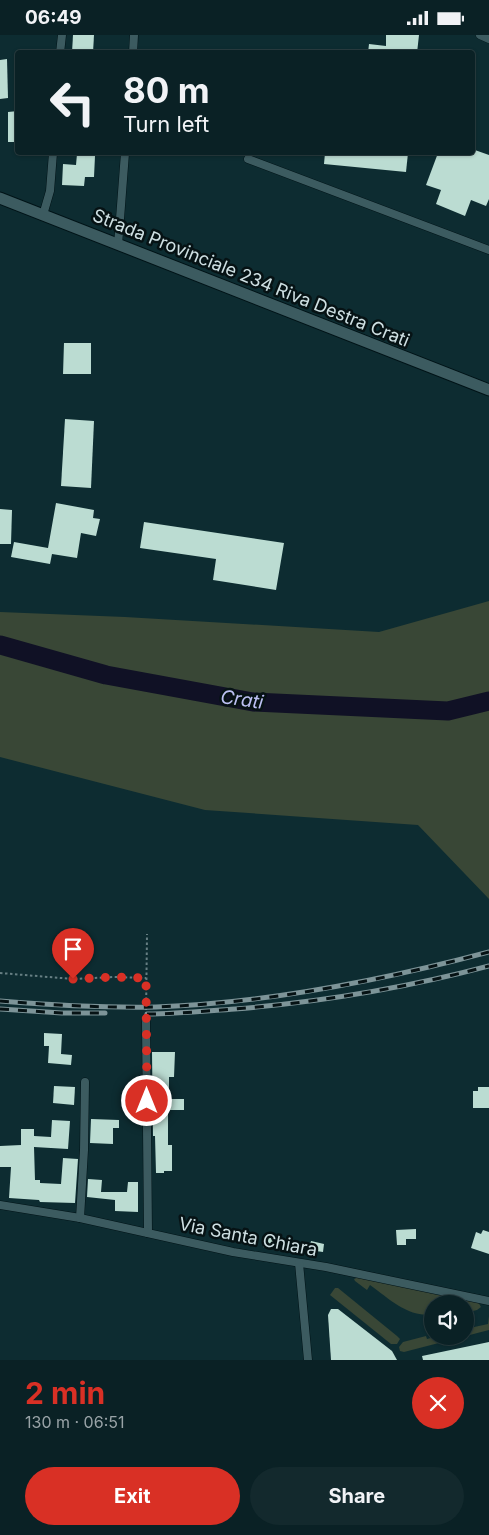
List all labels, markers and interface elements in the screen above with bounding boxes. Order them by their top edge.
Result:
text: 06:49 [25,6,82,29]
text: 80 m [123,69,210,111]
icon: left [40,70,105,135]
text: Turn left [123,111,209,137]
street label: Strada Provinciale 234 Riva Destra Crati [90,204,413,351]
water label: Crati [219,685,265,714]
pin [52,928,94,979]
icon: arrive [59,935,87,963]
position arrow [120,1074,172,1126]
street label: Via Santa Chiara [177,1213,319,1260]
map controls [424,1295,474,1345]
button: sound [424,1295,474,1345]
text: 2 min [25,1375,105,1411]
button: close [412,1377,464,1429]
text: 130 m · 06:51 [25,1412,124,1432]
button: Exit [25,1467,240,1525]
button: Share [250,1467,464,1525]

